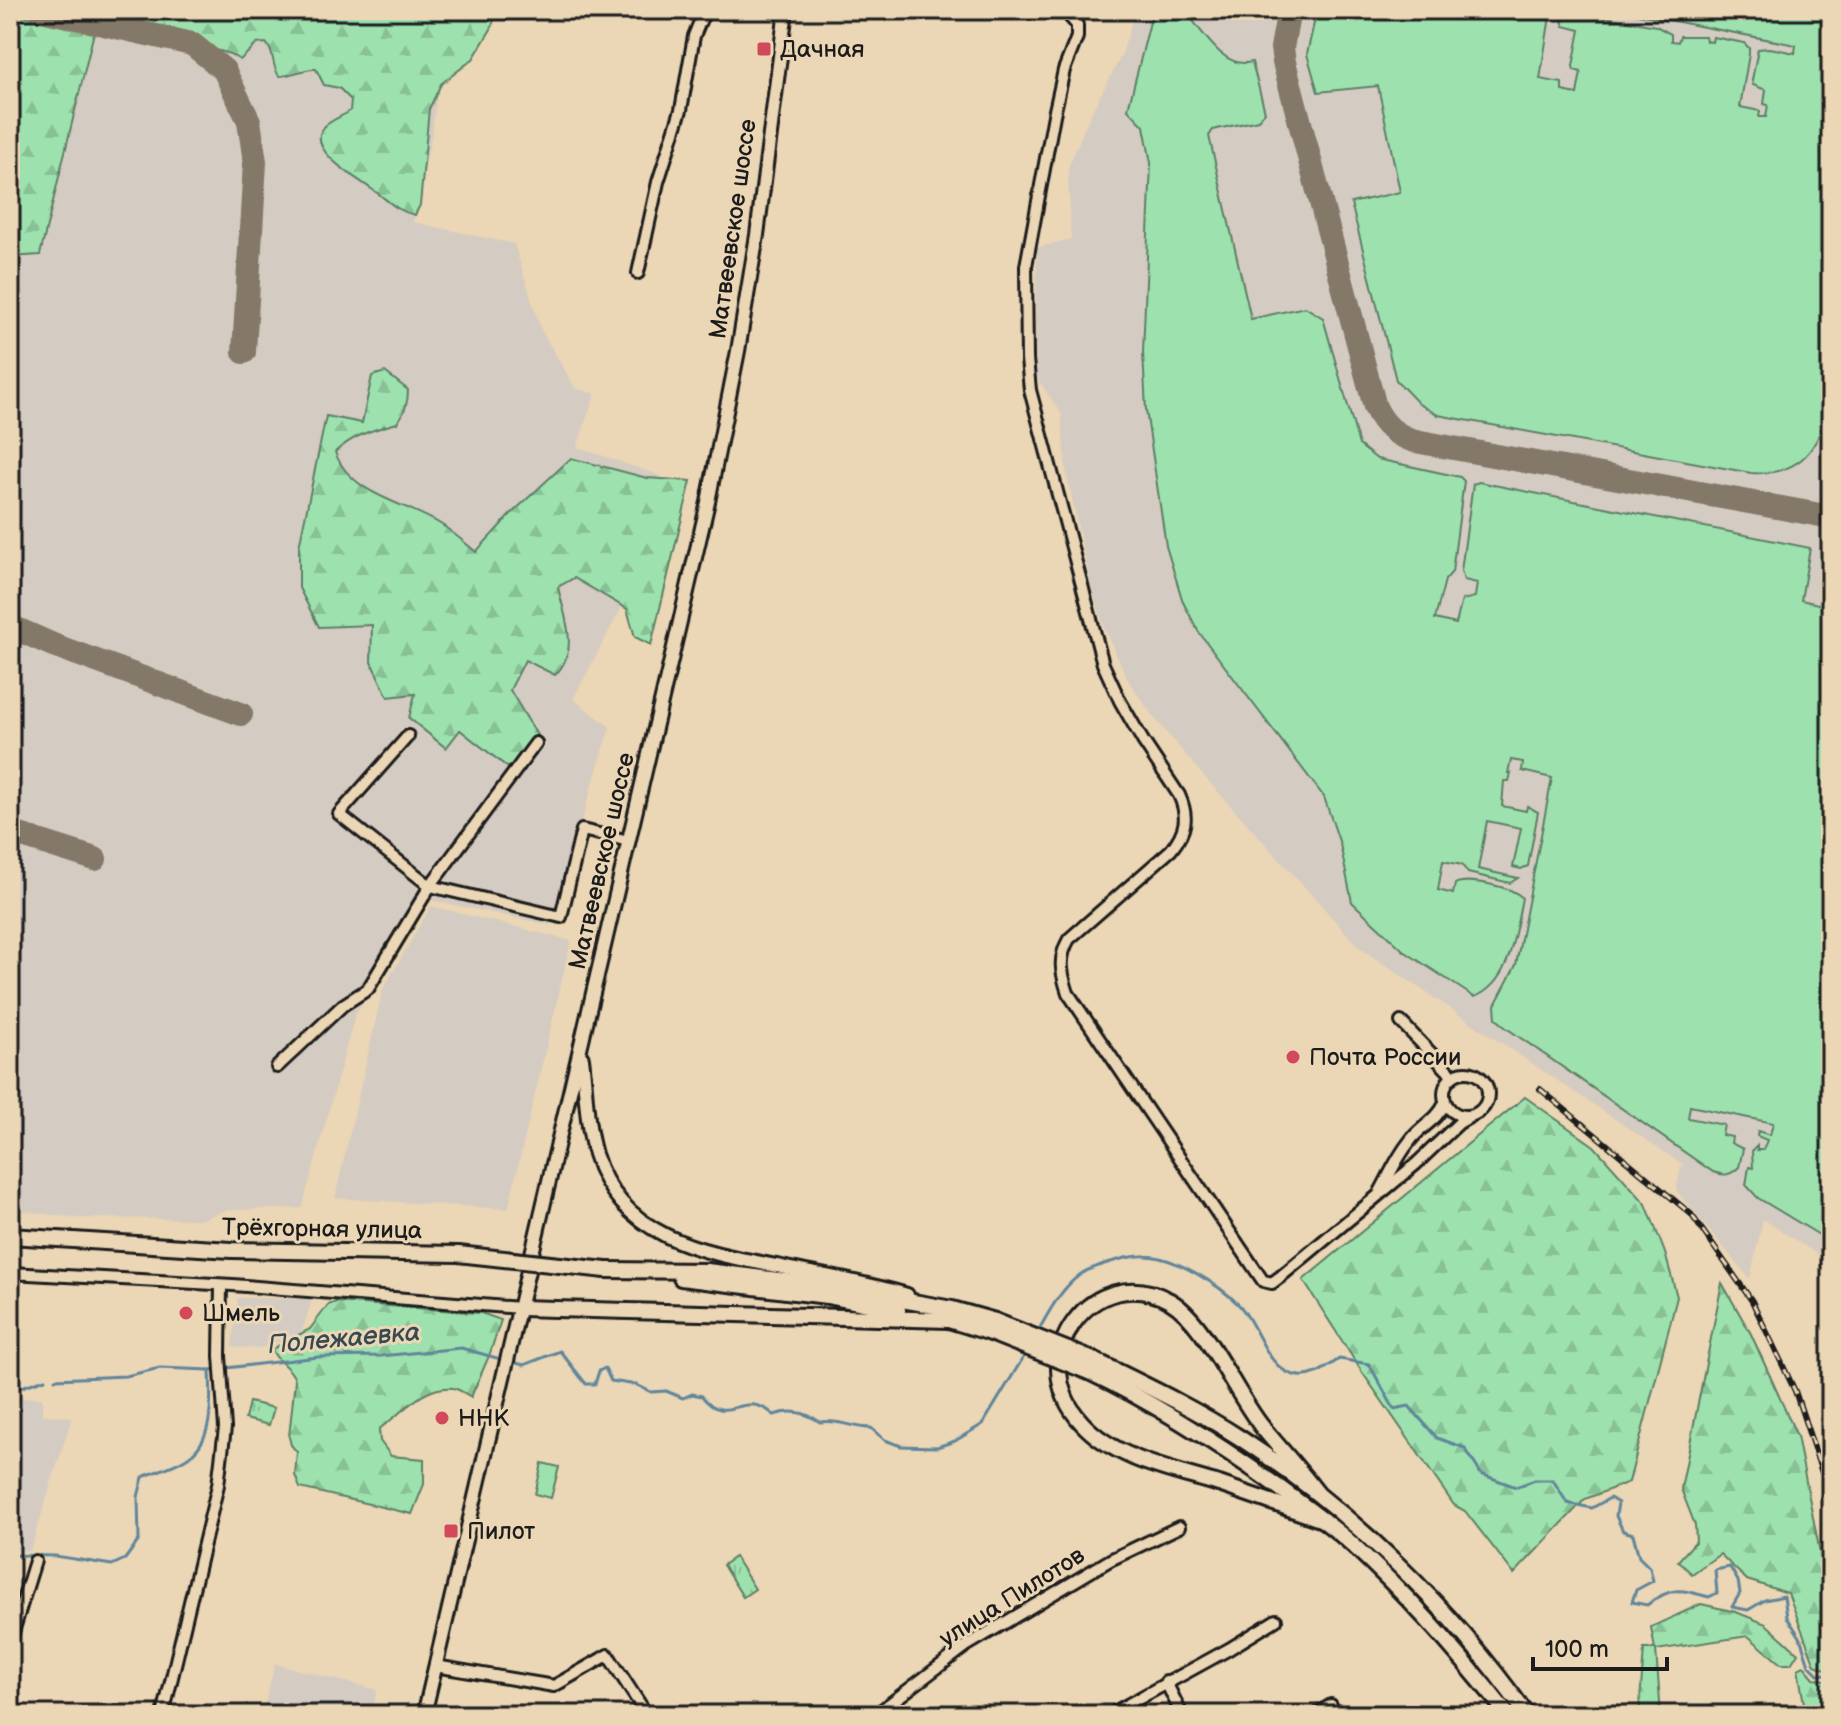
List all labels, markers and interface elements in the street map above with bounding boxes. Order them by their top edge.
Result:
place label: Дачная [780,35,865,64]
marker: Дачная [755,40,773,58]
street label: Матвеевское шоссе [703,117,763,341]
street label: Матвеевское шоссе [563,750,641,972]
place label: Почта России [1309,1043,1461,1072]
marker: Почта России [1284,1048,1302,1066]
street label: Трёхгорная улица [222,1213,422,1245]
place label: Шмель [202,1299,280,1328]
marker: Шмель [177,1304,195,1322]
water label: Полежаевка [266,1317,422,1361]
place label: ННК [458,1404,510,1433]
marker: ННК [433,1409,451,1427]
place label: Пилот [467,1517,535,1546]
marker: Пилот [442,1522,460,1540]
street label: улица Пилотов [934,1541,1090,1653]
scale bar [1533,1621,1667,1671]
text: 100 m [1545,1635,1609,1664]

